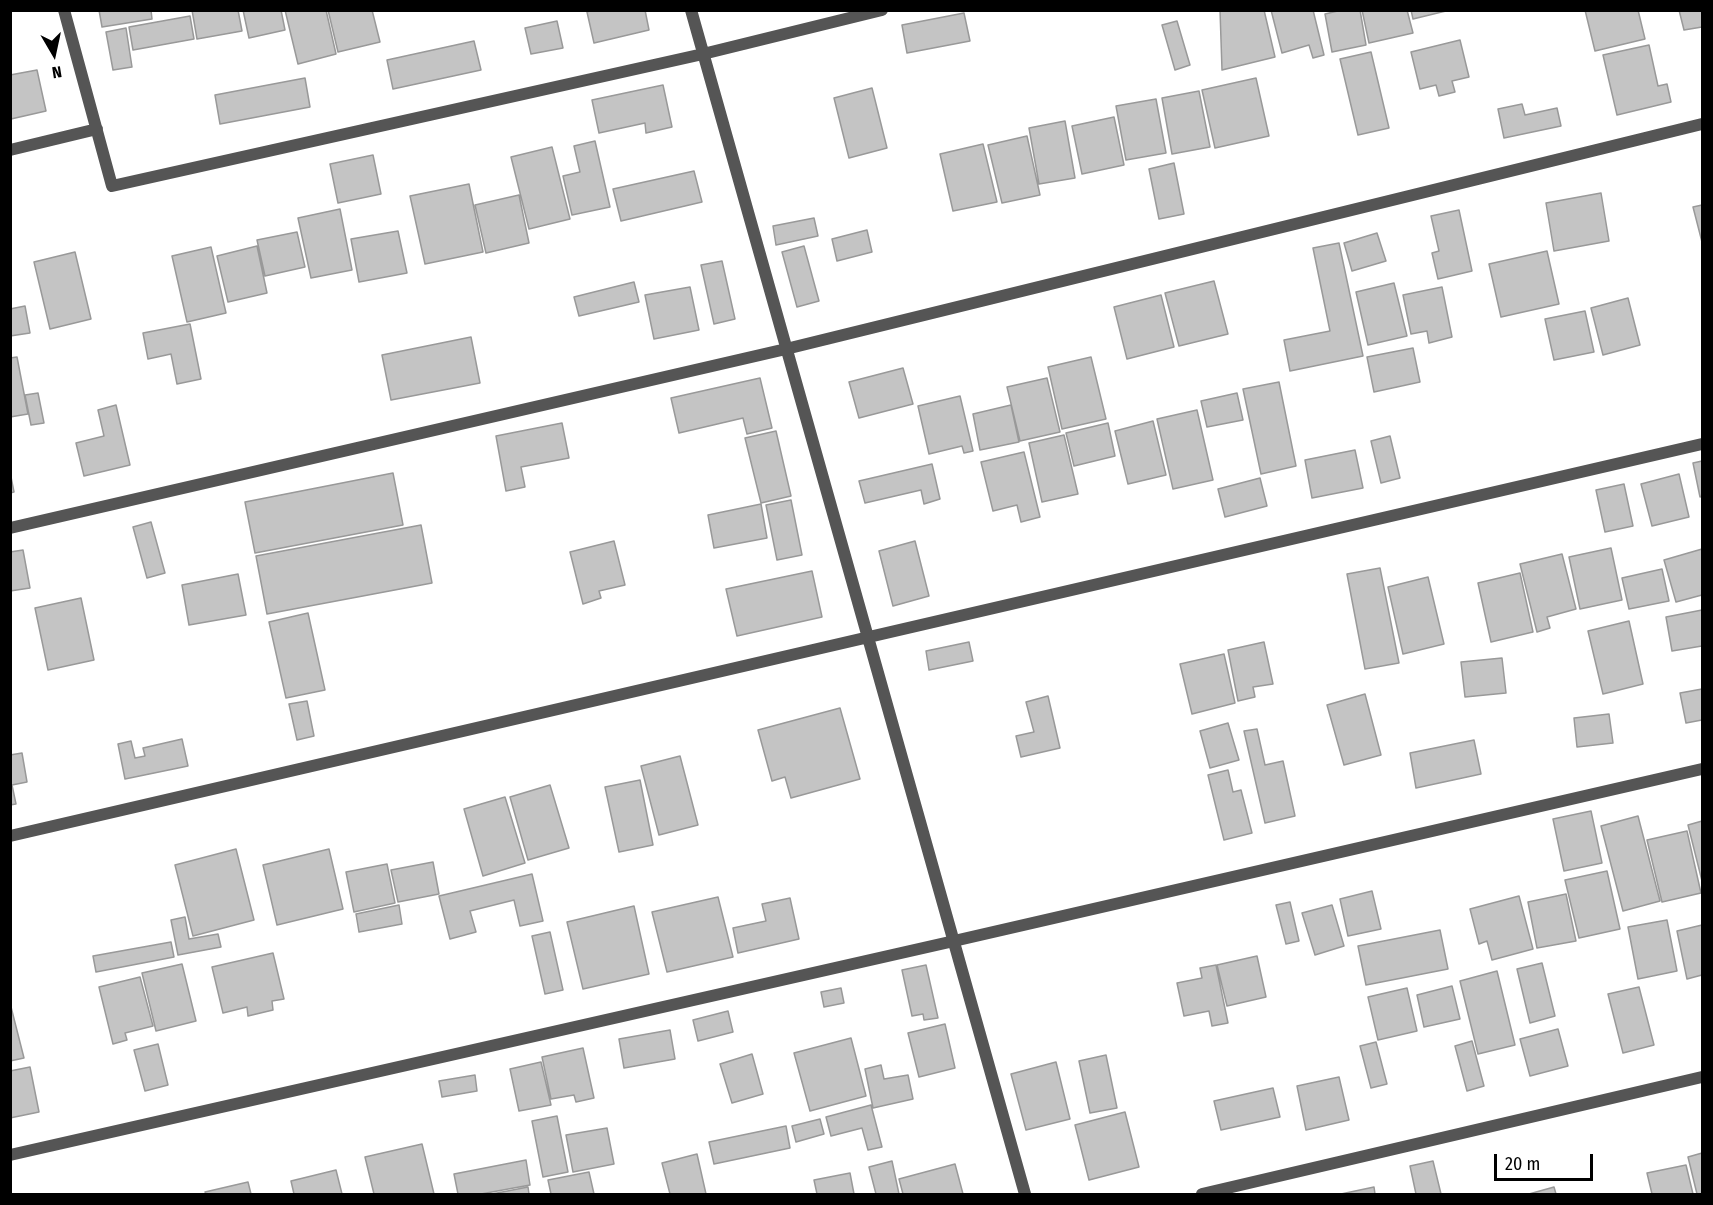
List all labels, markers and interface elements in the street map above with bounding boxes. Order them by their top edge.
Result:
north arrow [24,24,84,84]
text: N [51,62,63,82]
scale bar [1497,1142,1596,1180]
text: 20 m [1505,1153,1540,1175]

